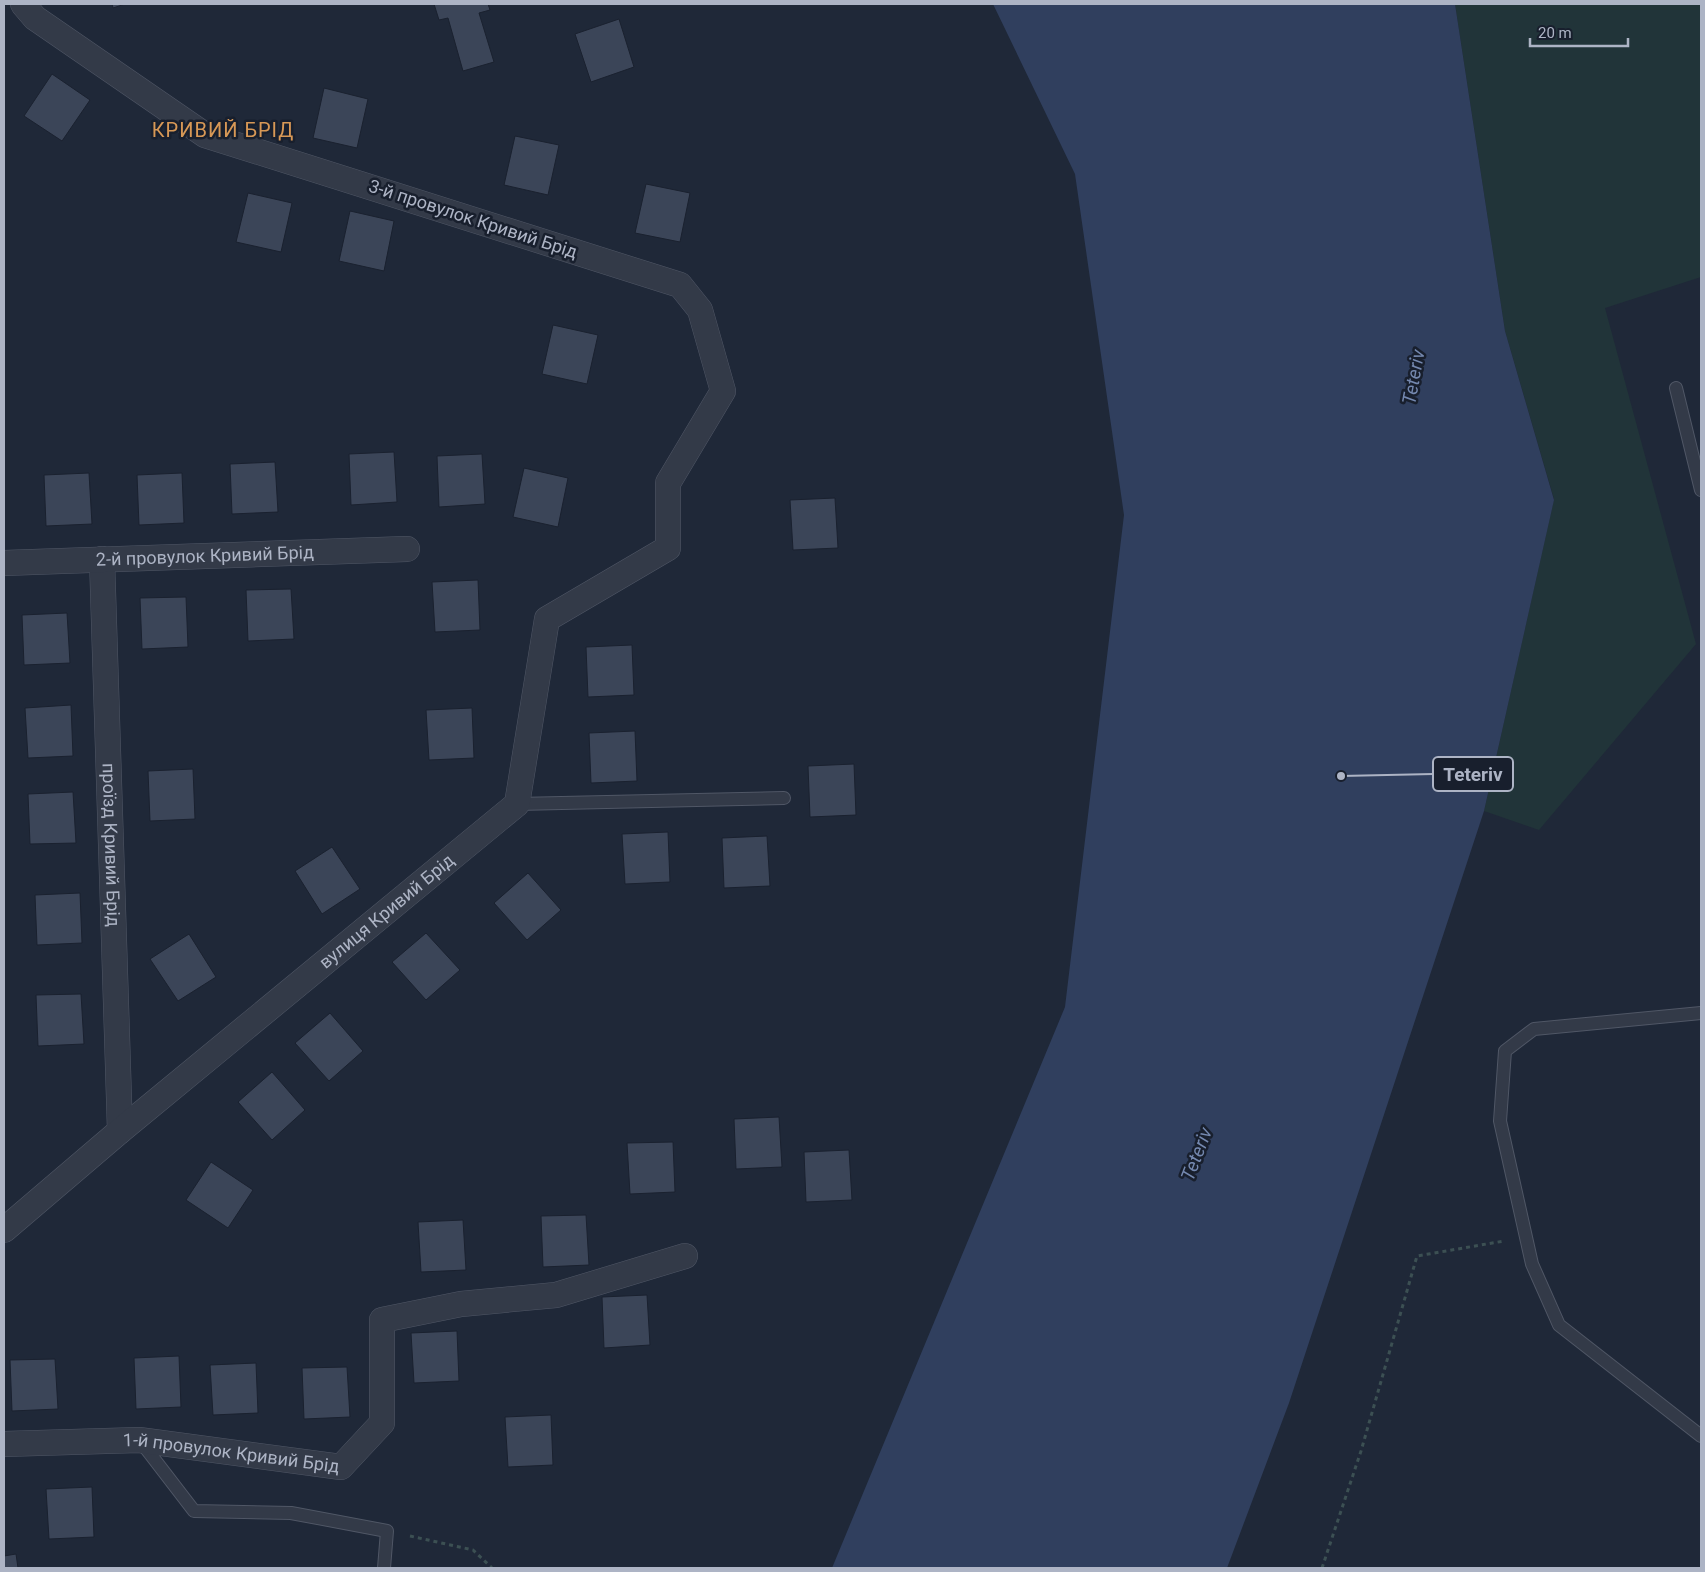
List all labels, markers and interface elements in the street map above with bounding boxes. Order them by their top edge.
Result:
scale bar [1530,15,1628,47]
text: 20 m [1538,24,1572,42]
district label: КРИВИЙ БРІД [152,118,294,142]
street label: 3-й провулок Кривий Брід [366,175,580,262]
water label: Teteriv [1397,347,1430,406]
street label: 2-й провулок Кривий Брід [96,541,314,570]
callout: Teteriv [1433,757,1513,791]
street label: проїзд Кривий Брід [98,763,125,927]
text: Teteriv [1443,763,1503,786]
street label: вулиця Кривий Брід [315,849,458,973]
water label: Teteriv [1176,1123,1217,1184]
street label: 1-й провулок Кривий Брід [123,1429,341,1477]

